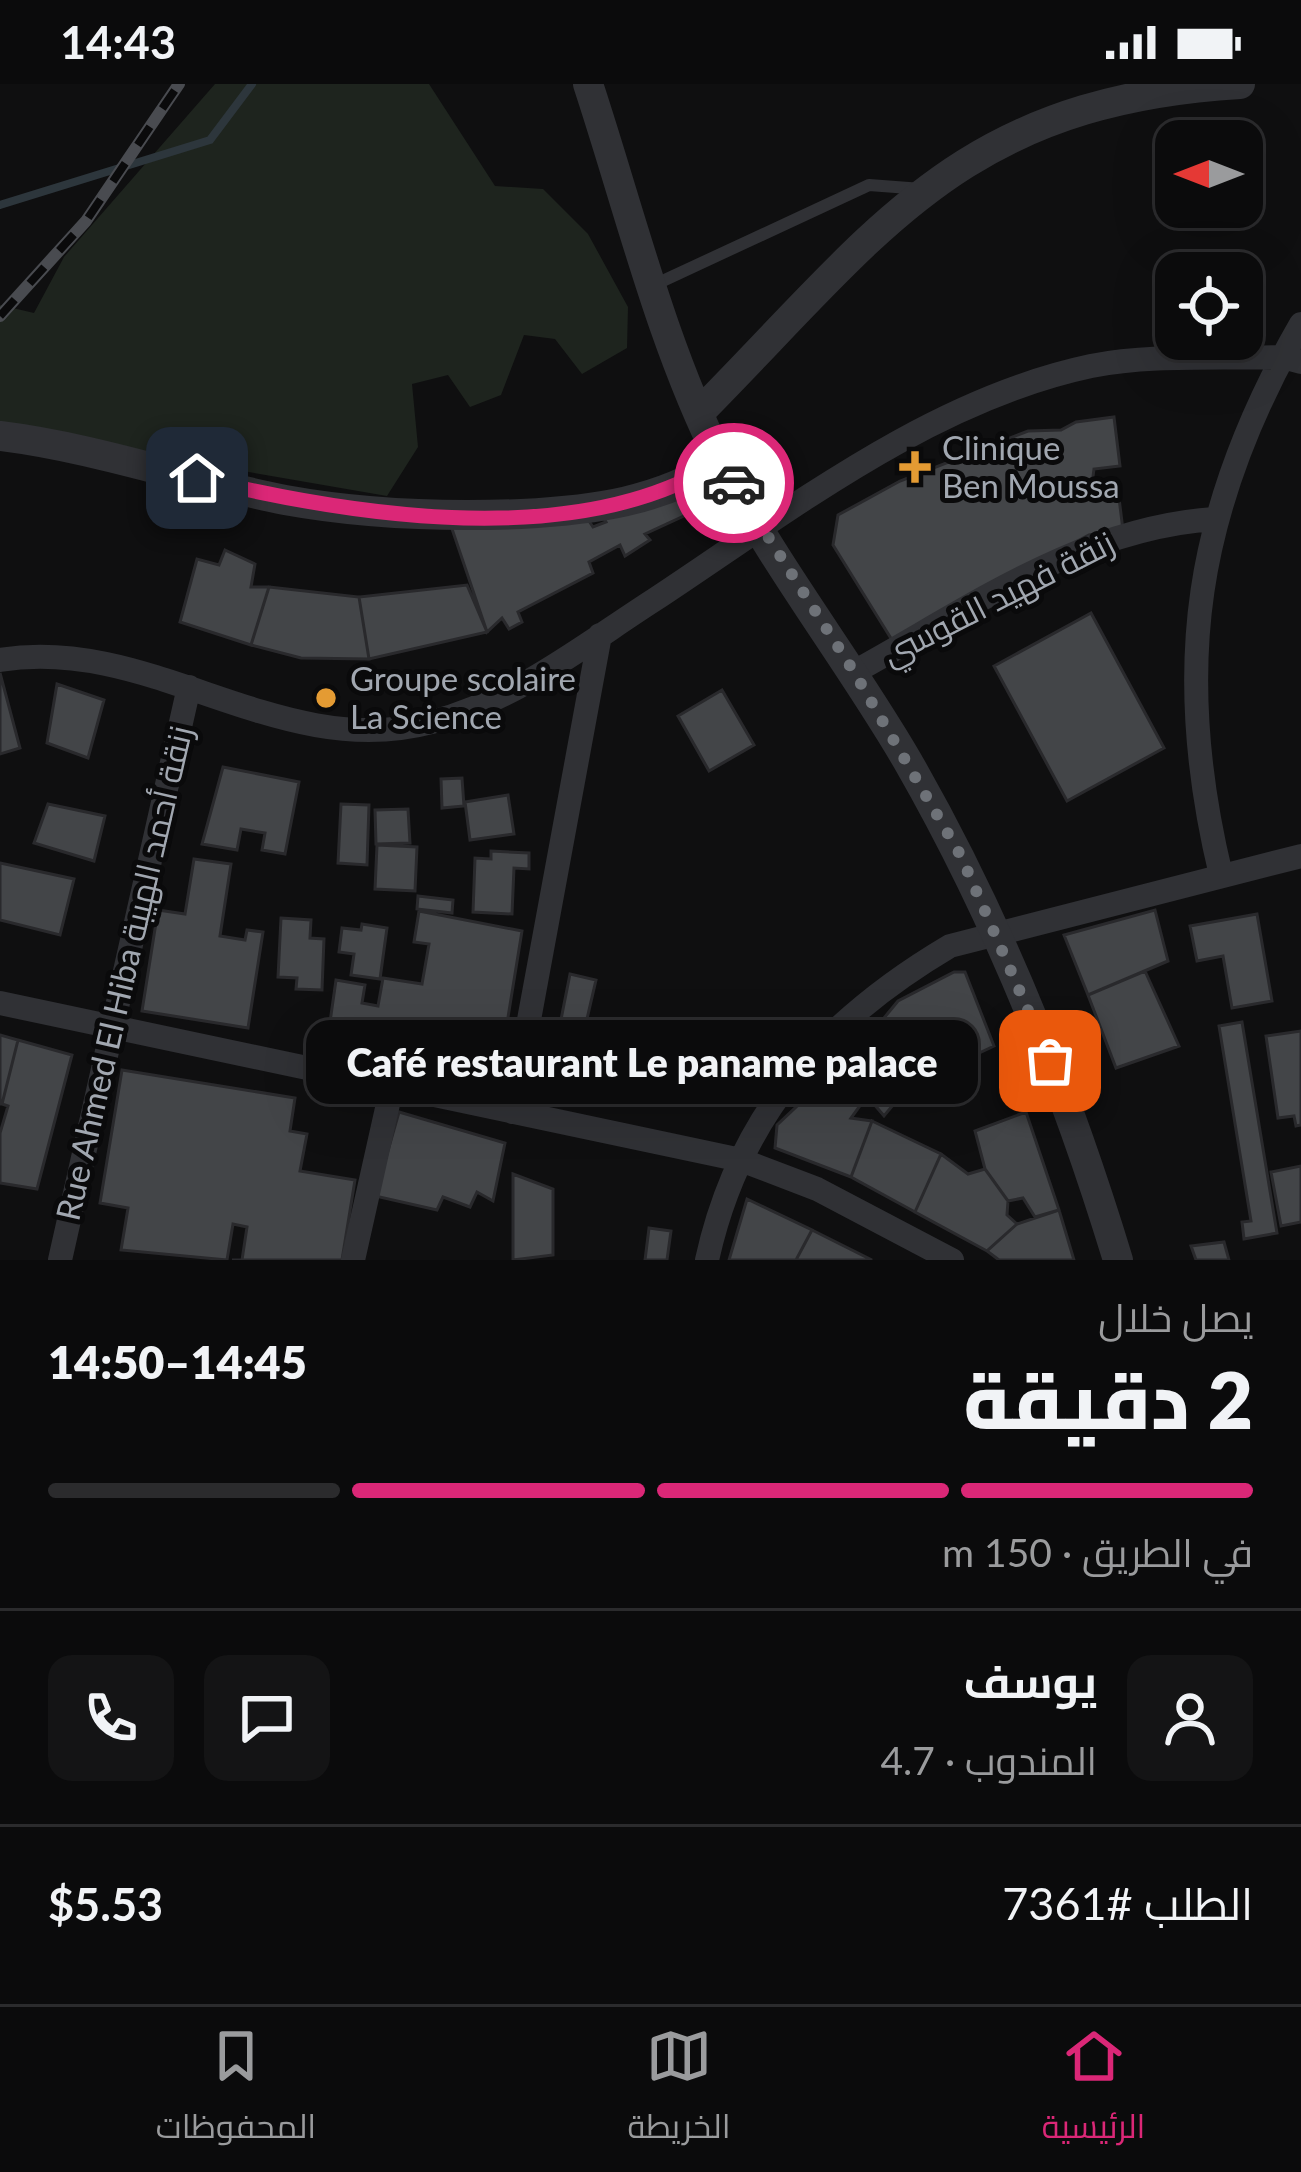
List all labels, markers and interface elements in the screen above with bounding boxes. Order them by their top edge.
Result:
text: 14:43 [60,15,176,69]
north arrow [1155,120,1263,228]
map controls [1155,120,1263,360]
button: locate [1155,252,1263,360]
courier [674,423,794,543]
pin [146,427,248,529]
place label: Clinique Ben Moussa [942,427,1120,505]
icon: home [164,445,230,511]
icon: car [701,450,767,516]
marker: Clinique Ben Moussa [899,451,931,483]
street label: زنقة فهيد القوسي [875,521,1123,678]
place label: Groupe scolaire La Science [350,658,576,736]
marker: Groupe scolaire La Science [313,685,339,711]
street label: Rue Ahmed El Hiba زنقة أحمد الهيبة [47,721,200,1224]
pin [999,1010,1101,1112]
callout: Café restaurant Le paname palace [306,1019,978,1103]
icon: bag [1017,1028,1083,1094]
text: Café restaurant Le paname palace [346,1039,938,1085]
text: يصل خلال [1098,1294,1253,1340]
text: 14:45–14:50 [48,1335,307,1389]
text: 2 دقيقة [963,1352,1253,1446]
text: في الطريق · 150 m [942,1529,1253,1575]
text: يوسف [963,1654,1097,1708]
button: phone [48,1655,174,1781]
button: chat [204,1655,330,1781]
button: person [1127,1655,1253,1781]
text: المندوب · 4.7 [881,1737,1097,1783]
text: الطلب #7361 [1002,1876,1253,1930]
text: $5.53 [48,1877,163,1931]
tab: المحفوظات [156,2023,316,2157]
tab: الخريطة [628,2023,731,2157]
tab: الرئيسية [1042,2023,1145,2157]

